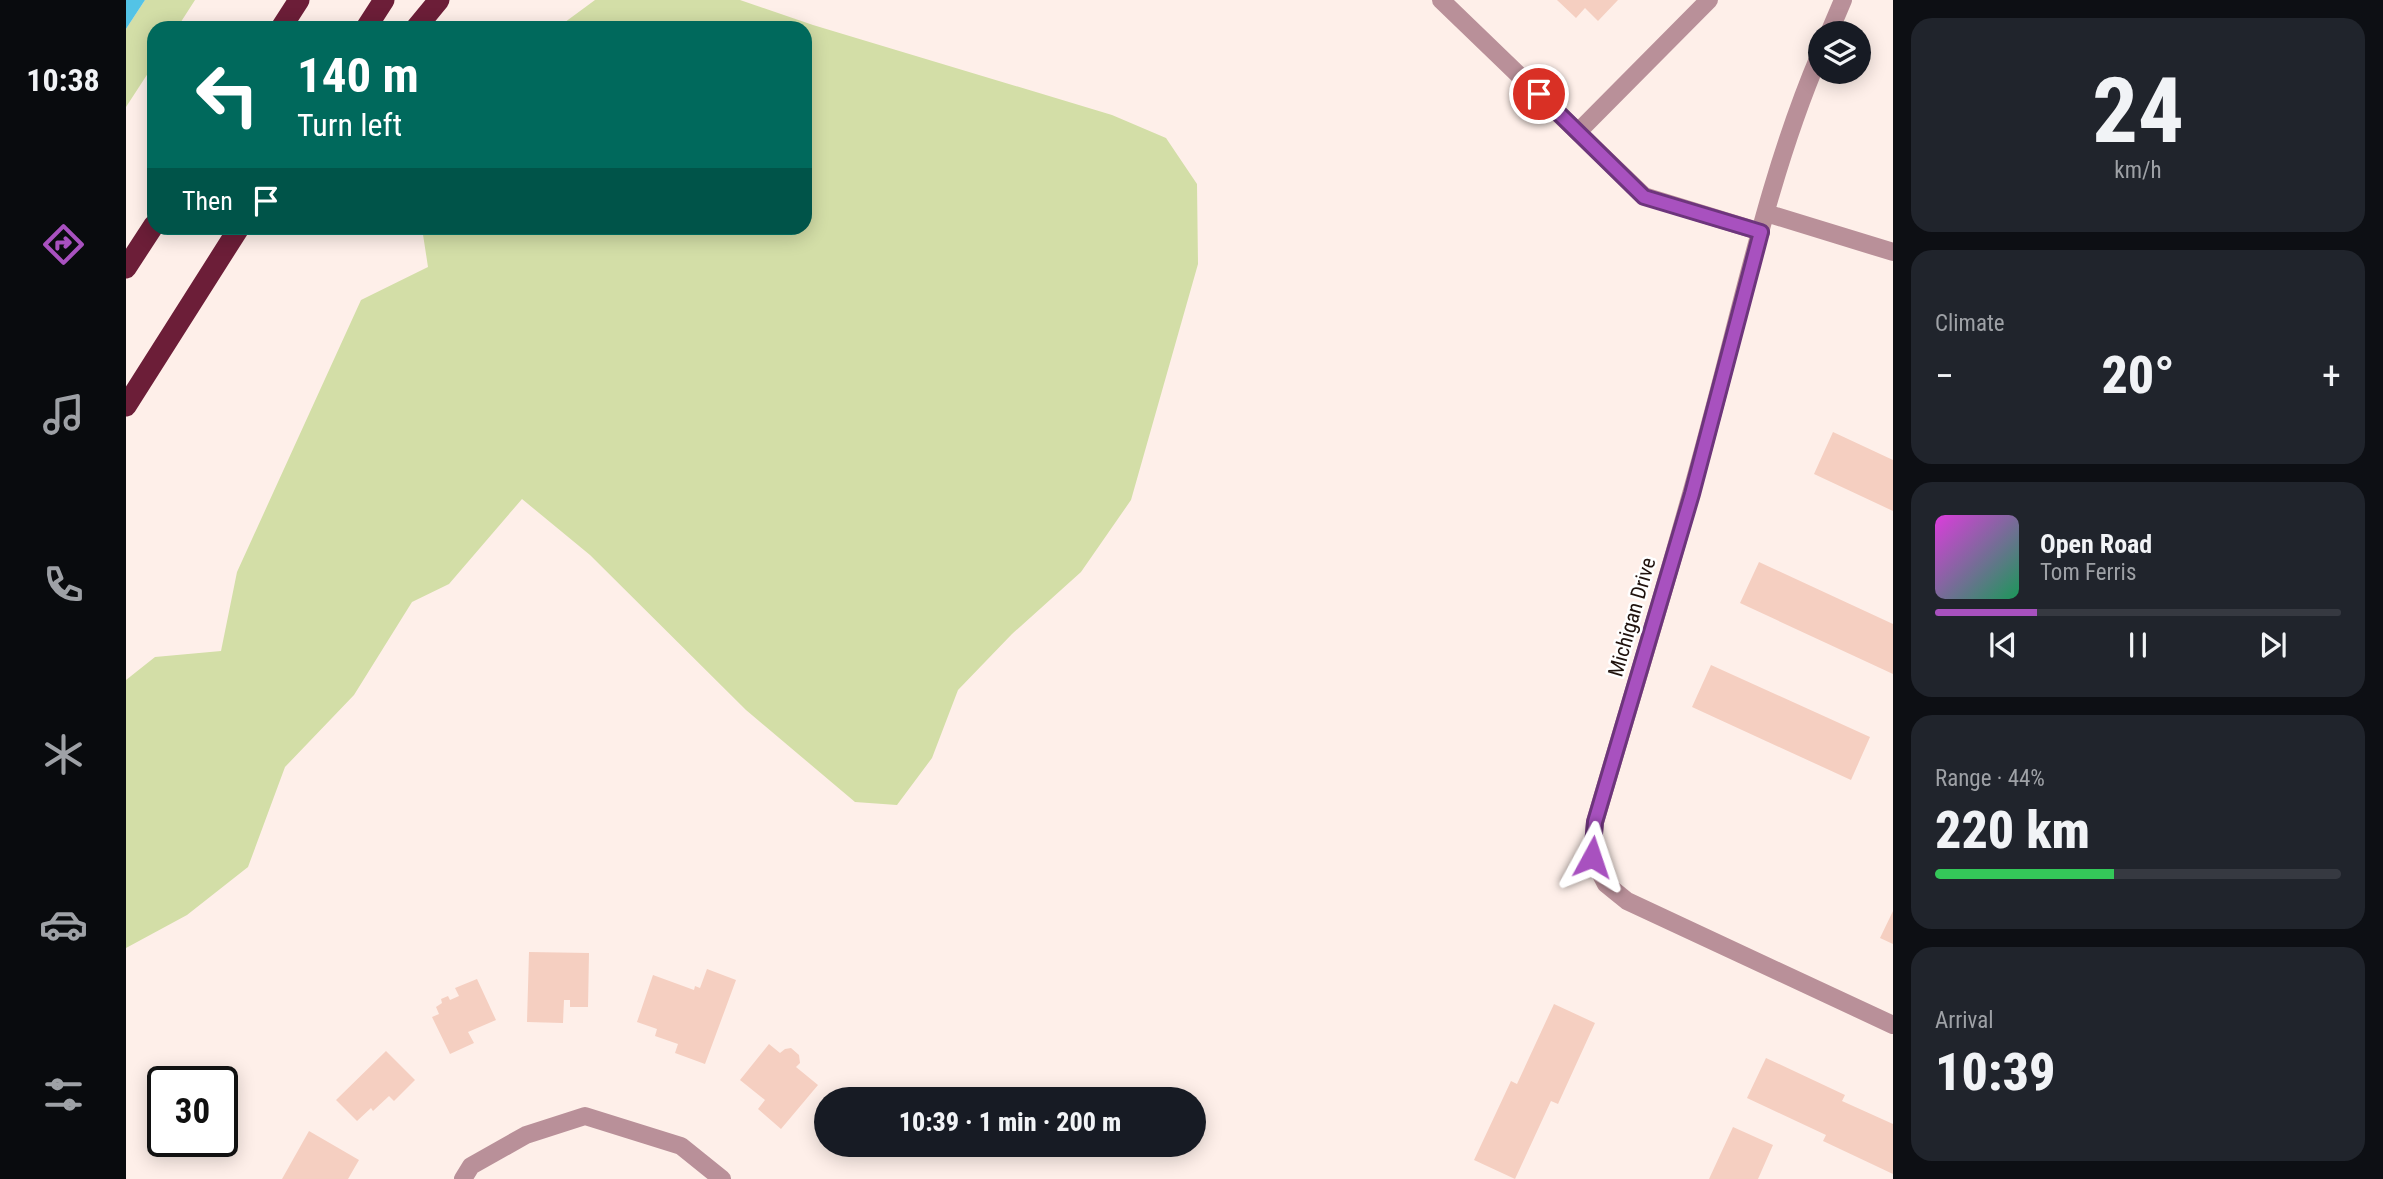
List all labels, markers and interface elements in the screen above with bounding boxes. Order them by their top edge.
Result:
map controls [1808,21,1871,84]
button: layers [1808,21,1871,84]
text: 140 m [297,47,419,104]
icon: left [182,49,273,140]
text: 24 [2092,58,2184,164]
text: 10:38 [26,61,100,99]
pin [1509,64,1569,124]
icon: arrive [1520,75,1558,113]
text: Turn left [297,106,402,144]
text: km/h [2114,157,2162,184]
icon: arrive [247,182,285,220]
text: Then [182,186,233,216]
icon: directions [39,220,88,269]
text: Climate [1935,310,2005,337]
text: 20° [2101,345,2175,406]
text: − [1935,354,1954,398]
text: + [2322,354,2341,398]
icon: music [39,390,88,439]
text: Open Road [2040,529,2152,559]
street label: Michigan Drive [1604,555,1660,679]
text: Tom Ferris [2040,559,2136,586]
icon: phone [39,560,88,609]
icon: previous [1984,626,2022,664]
icon: pause [2119,626,2157,664]
icon: next [2254,626,2292,664]
icon: climate [39,730,88,779]
text: Range · 44% [1935,765,2045,792]
text: 220 km [1935,800,2090,861]
position arrow [1555,820,1629,894]
icon: car [39,900,88,949]
text: Arrival [1935,1007,1994,1034]
text: 10:39 [1935,1042,2055,1103]
speed limit sign: 30 [147,1066,238,1157]
icon: filters [39,1070,88,1119]
text: 10:39 · 1 min · 200 m [899,1107,1121,1137]

